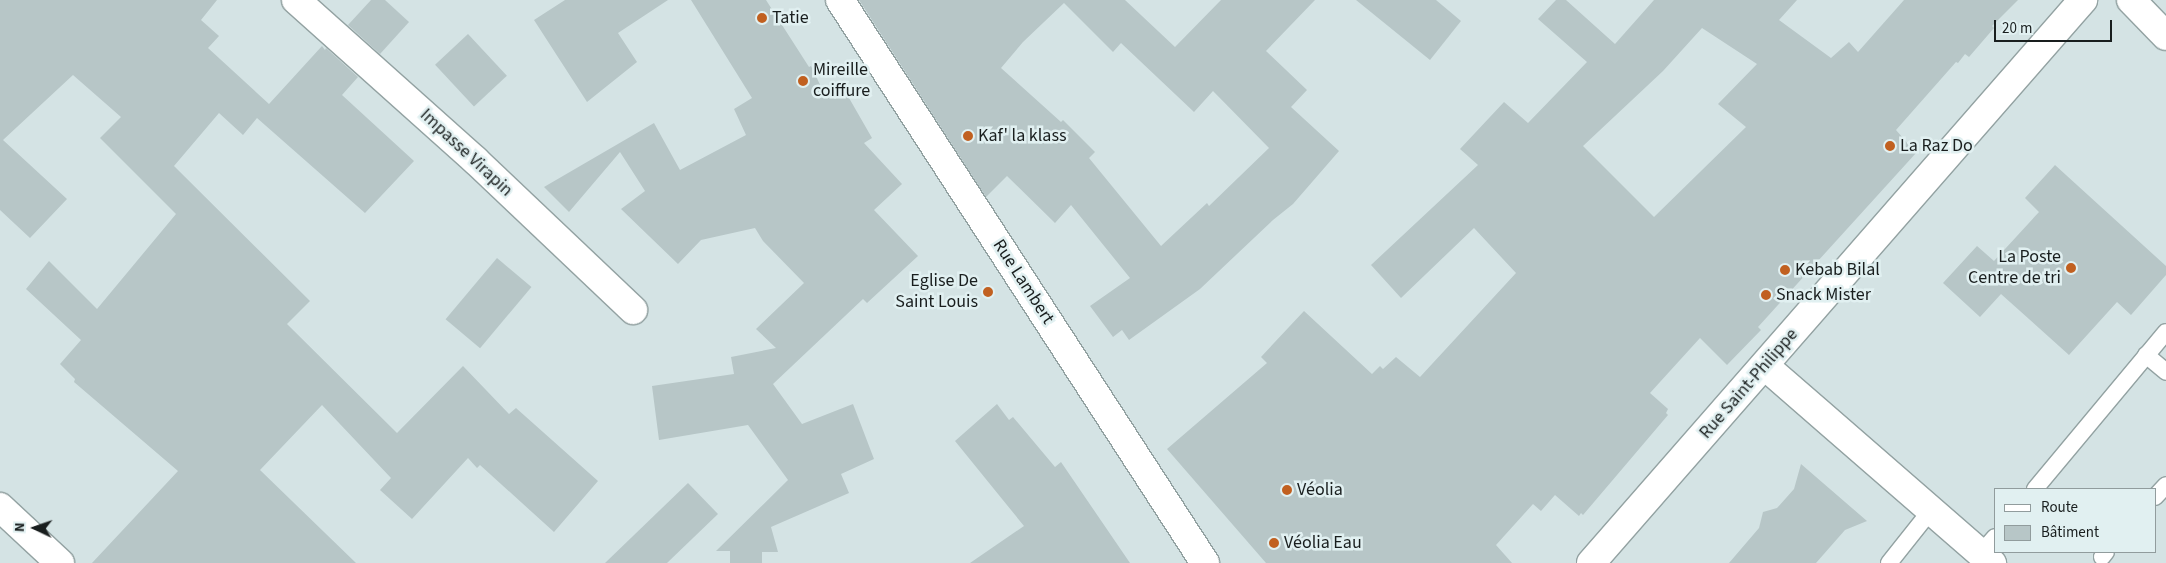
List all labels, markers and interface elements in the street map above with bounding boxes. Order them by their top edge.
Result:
place label: Tatie [772,7,809,29]
scale bar [1996,10,2114,42]
marker: Tatie [756,12,768,24]
text: 20 m [2002,18,2032,39]
place label: Mireille coiffure [813,60,870,102]
marker: Mireille coiffure [797,75,809,87]
street label: Impasse Virapin [415,105,517,201]
place label: Kaf' la klass [978,125,1066,147]
marker: Kaf' la klass [962,130,974,142]
place label: La Raz Do [1900,135,1973,157]
marker: La Raz Do [1884,140,1896,152]
street label: Rue Lambert [988,236,1058,328]
place label: La Poste Centre de tri [1968,247,2061,290]
place label: Kebab Bilal [1795,259,1880,281]
marker: La Poste Centre de tri [2065,262,2077,274]
marker: Kebab Bilal [1779,264,1791,276]
place label: Eglise De Saint Louis [895,271,978,314]
place label: Snack Mister [1776,284,1871,306]
marker: Eglise De Saint Louis [982,286,994,298]
marker: Snack Mister [1760,289,1772,301]
street label: Rue Saint-Philippe [1695,324,1803,444]
place label: Véolia [1297,479,1343,501]
marker: Véolia [1281,484,1293,496]
legend [1994,488,2156,553]
text: Route [2041,497,2078,518]
north arrow [10,503,60,553]
text: N [10,522,30,532]
text: Bâtiment [2041,522,2099,543]
place label: Véolia Eau [1284,532,1362,554]
marker: Véolia Eau [1268,537,1280,549]

